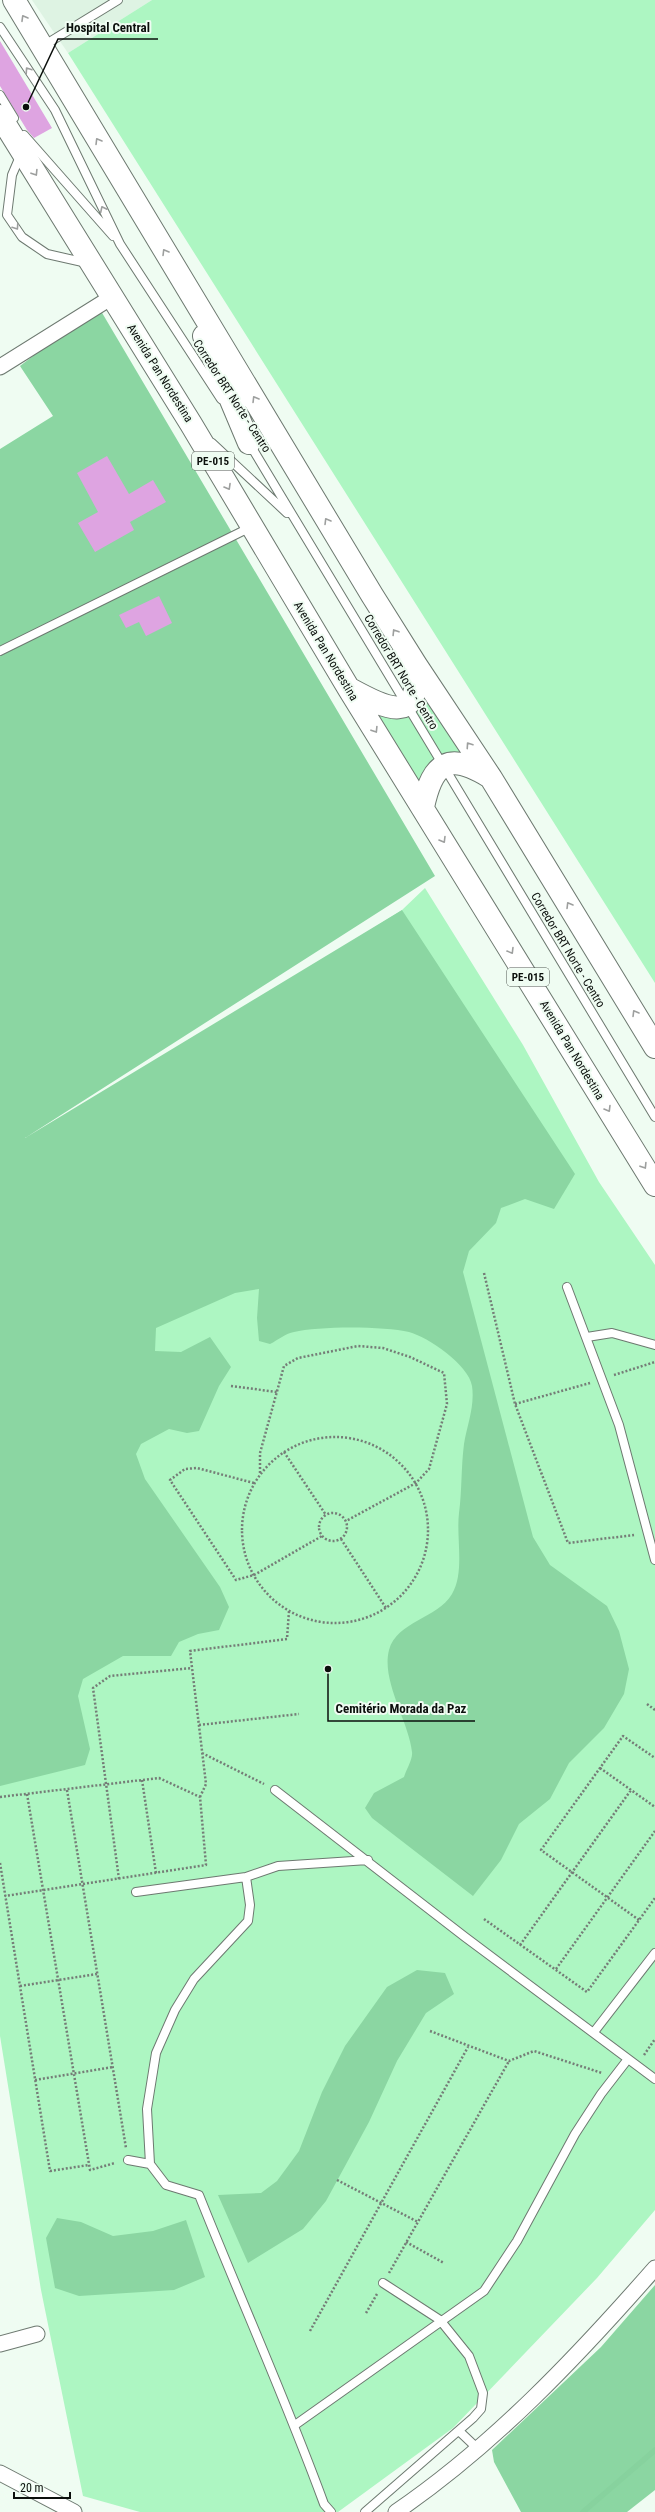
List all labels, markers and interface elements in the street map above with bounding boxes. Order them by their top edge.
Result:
callout: Hospital Central [58,14,158,39]
one-way arrow [21,15,28,22]
text: Hospital Central [66,20,150,35]
one-way arrow [25,67,33,74]
one-way arrow [95,138,102,145]
one-way arrow [31,169,38,176]
one-way arrow [100,206,108,213]
one-way arrow [11,223,18,230]
one-way arrow [162,249,170,256]
street label: Avenida Pan Nordestina [124,321,196,425]
street label: Corredor BRT Norte - Centro [190,337,274,455]
one-way arrow [252,396,259,403]
road number: PE-015 [192,452,234,470]
one-way arrow [224,483,231,490]
one-way arrow [325,518,332,525]
street label: Avenida Pan Nordestina [291,599,361,703]
street label: Corredor BRT Norte - Centro [361,612,441,732]
one-way arrow [393,629,400,636]
one-way arrow [370,726,377,733]
one-way arrow [466,742,474,749]
one-way arrow [439,836,446,843]
street label: Corredor BRT Norte - Centro [528,890,608,1010]
one-way arrow [566,902,573,909]
one-way arrow [507,947,514,954]
road number: PE-015 [507,968,549,986]
street label: Avenida Pan Nordestina [537,998,607,1102]
one-way arrow [632,1010,639,1017]
one-way arrow [604,1105,611,1112]
one-way arrow [639,1162,646,1169]
callout: Cemitério Morada da Paz [328,1696,475,1721]
text: Cemitério Morada da Paz [336,1701,467,1716]
scale bar [14,2474,70,2500]
text: 20 m [20,2481,44,2495]

